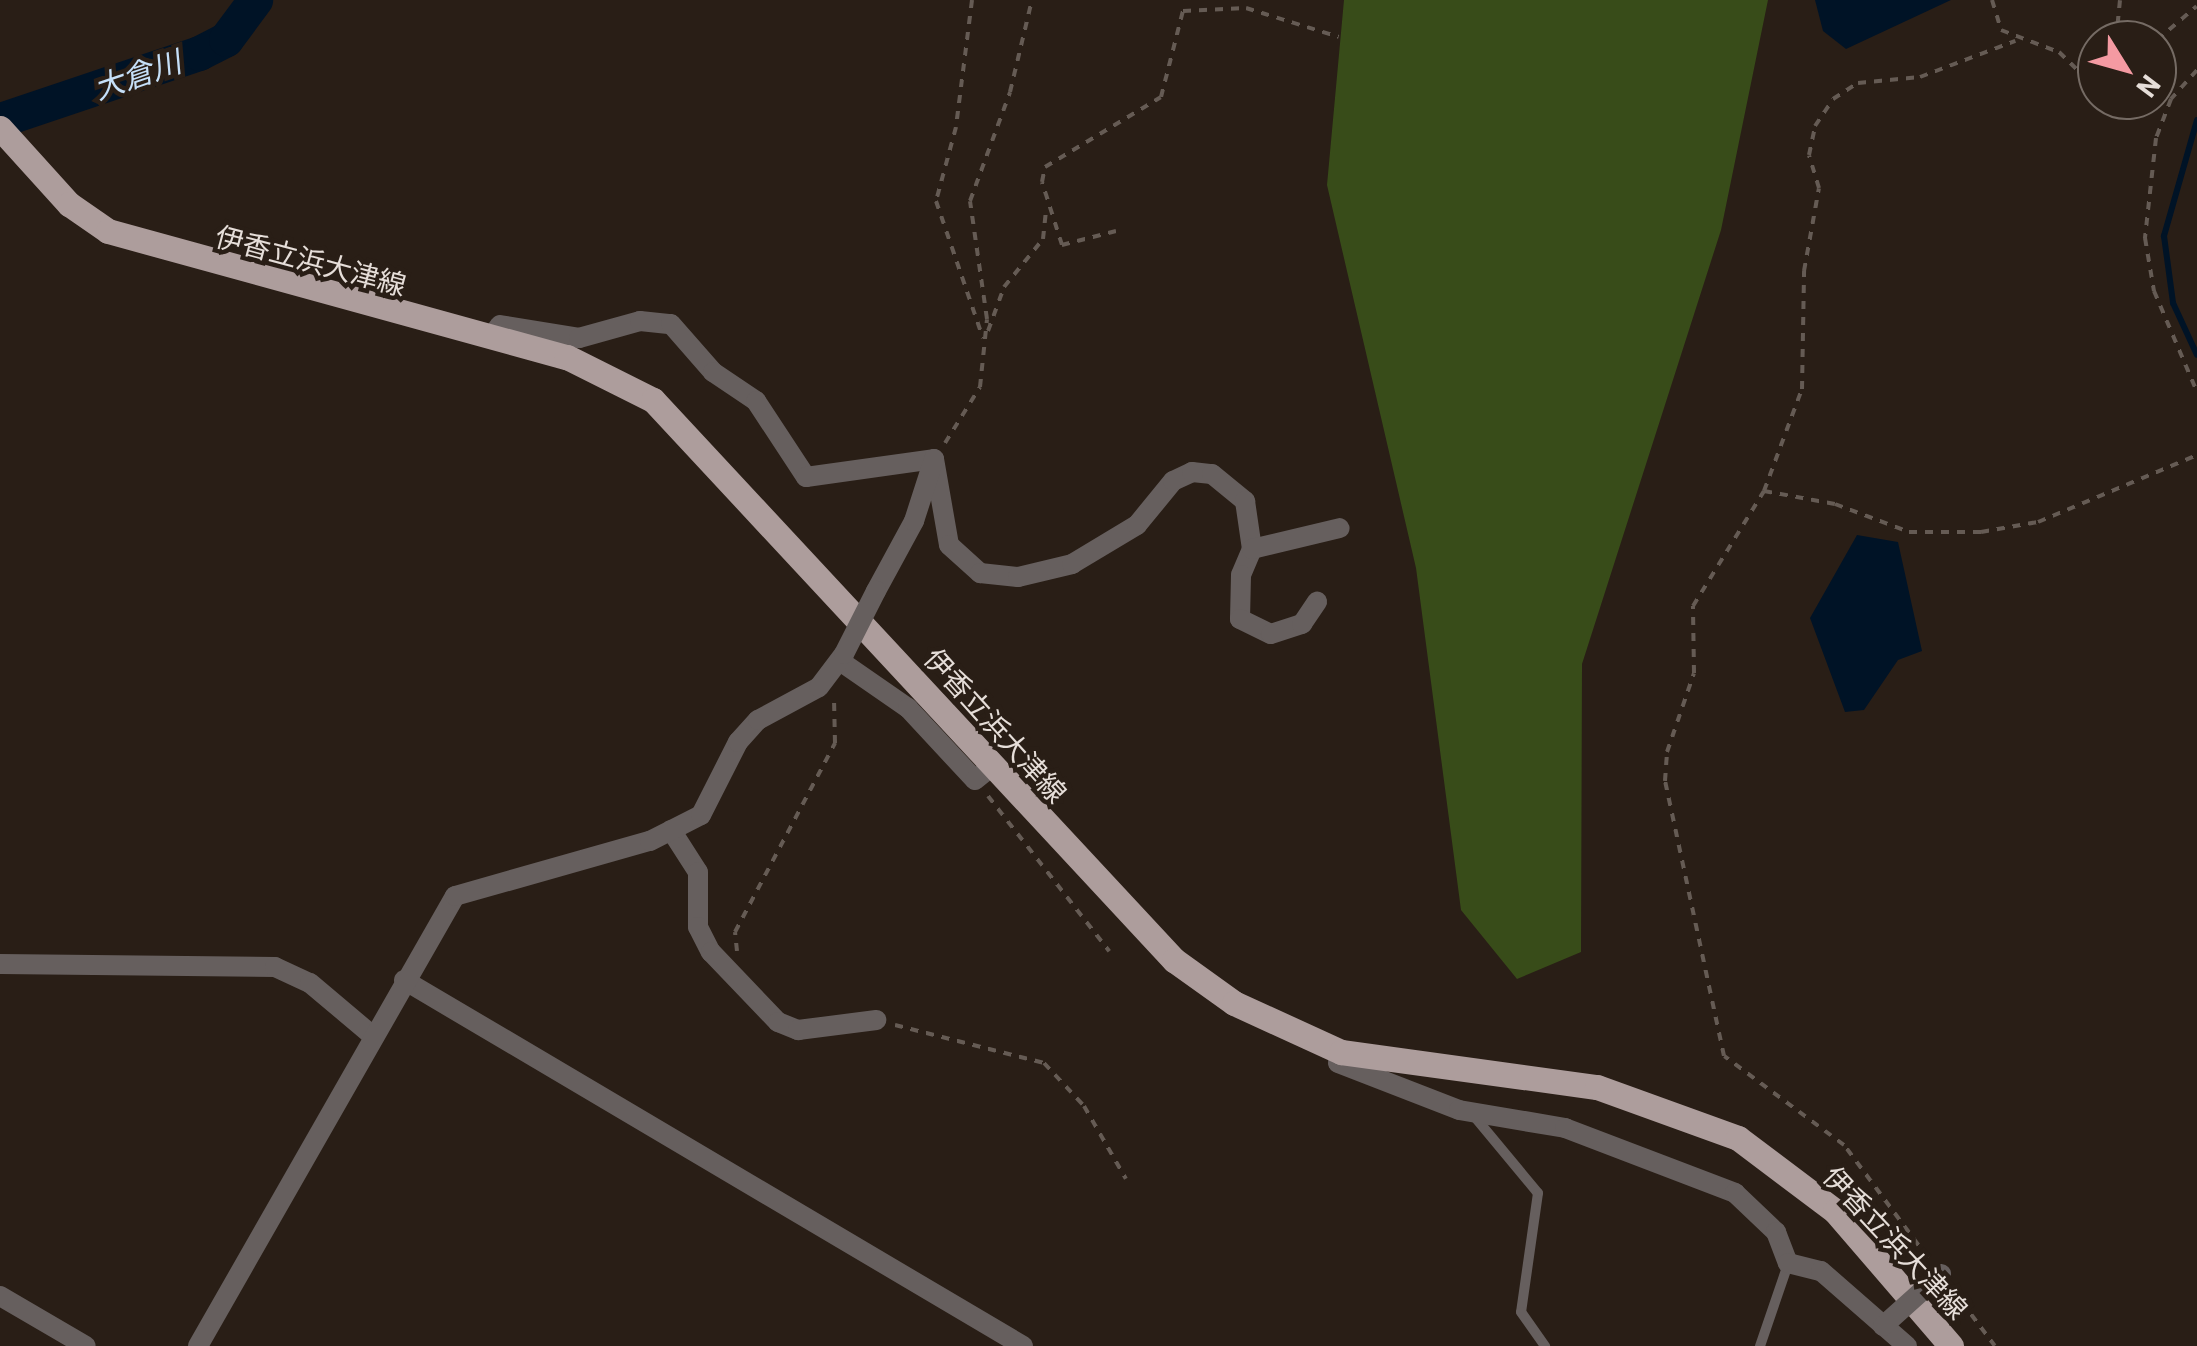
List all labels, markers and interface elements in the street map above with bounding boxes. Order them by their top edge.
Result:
north arrow [2077,20,2177,120]
water label: 大倉川 [89,42,185,106]
text: N [2130,69,2169,105]
street label: 伊香立浜大津線 [212,218,410,302]
street label: 伊香立浜大津線 [918,641,1074,809]
street label: 伊香立浜大津線 [1817,1159,1975,1325]

